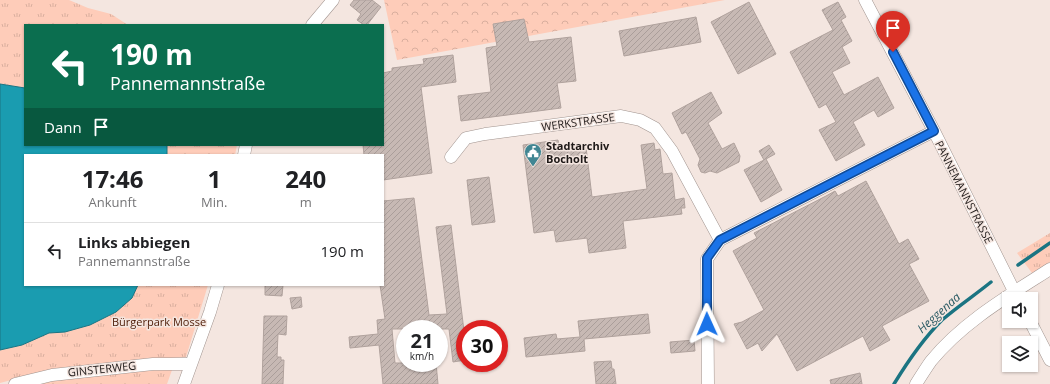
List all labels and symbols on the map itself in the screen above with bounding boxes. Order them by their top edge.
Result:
pin [876,11,910,52]
street label: WERKSTRASSE [540,109,616,134]
place label: Stadtarchiv Bocholt [546,138,610,166]
street label: PANNEMANNSTRASSE [932,138,997,246]
public building icon: Stadtarchiv Bocholt [523,142,543,167]
water label: Heggenaa [913,288,964,337]
position arrow [686,303,728,345]
park label: Bürgerpark Mosse [112,314,206,329]
speed limit sign: 30 [456,320,508,372]
street label: GINSTERWEG [67,357,137,380]

